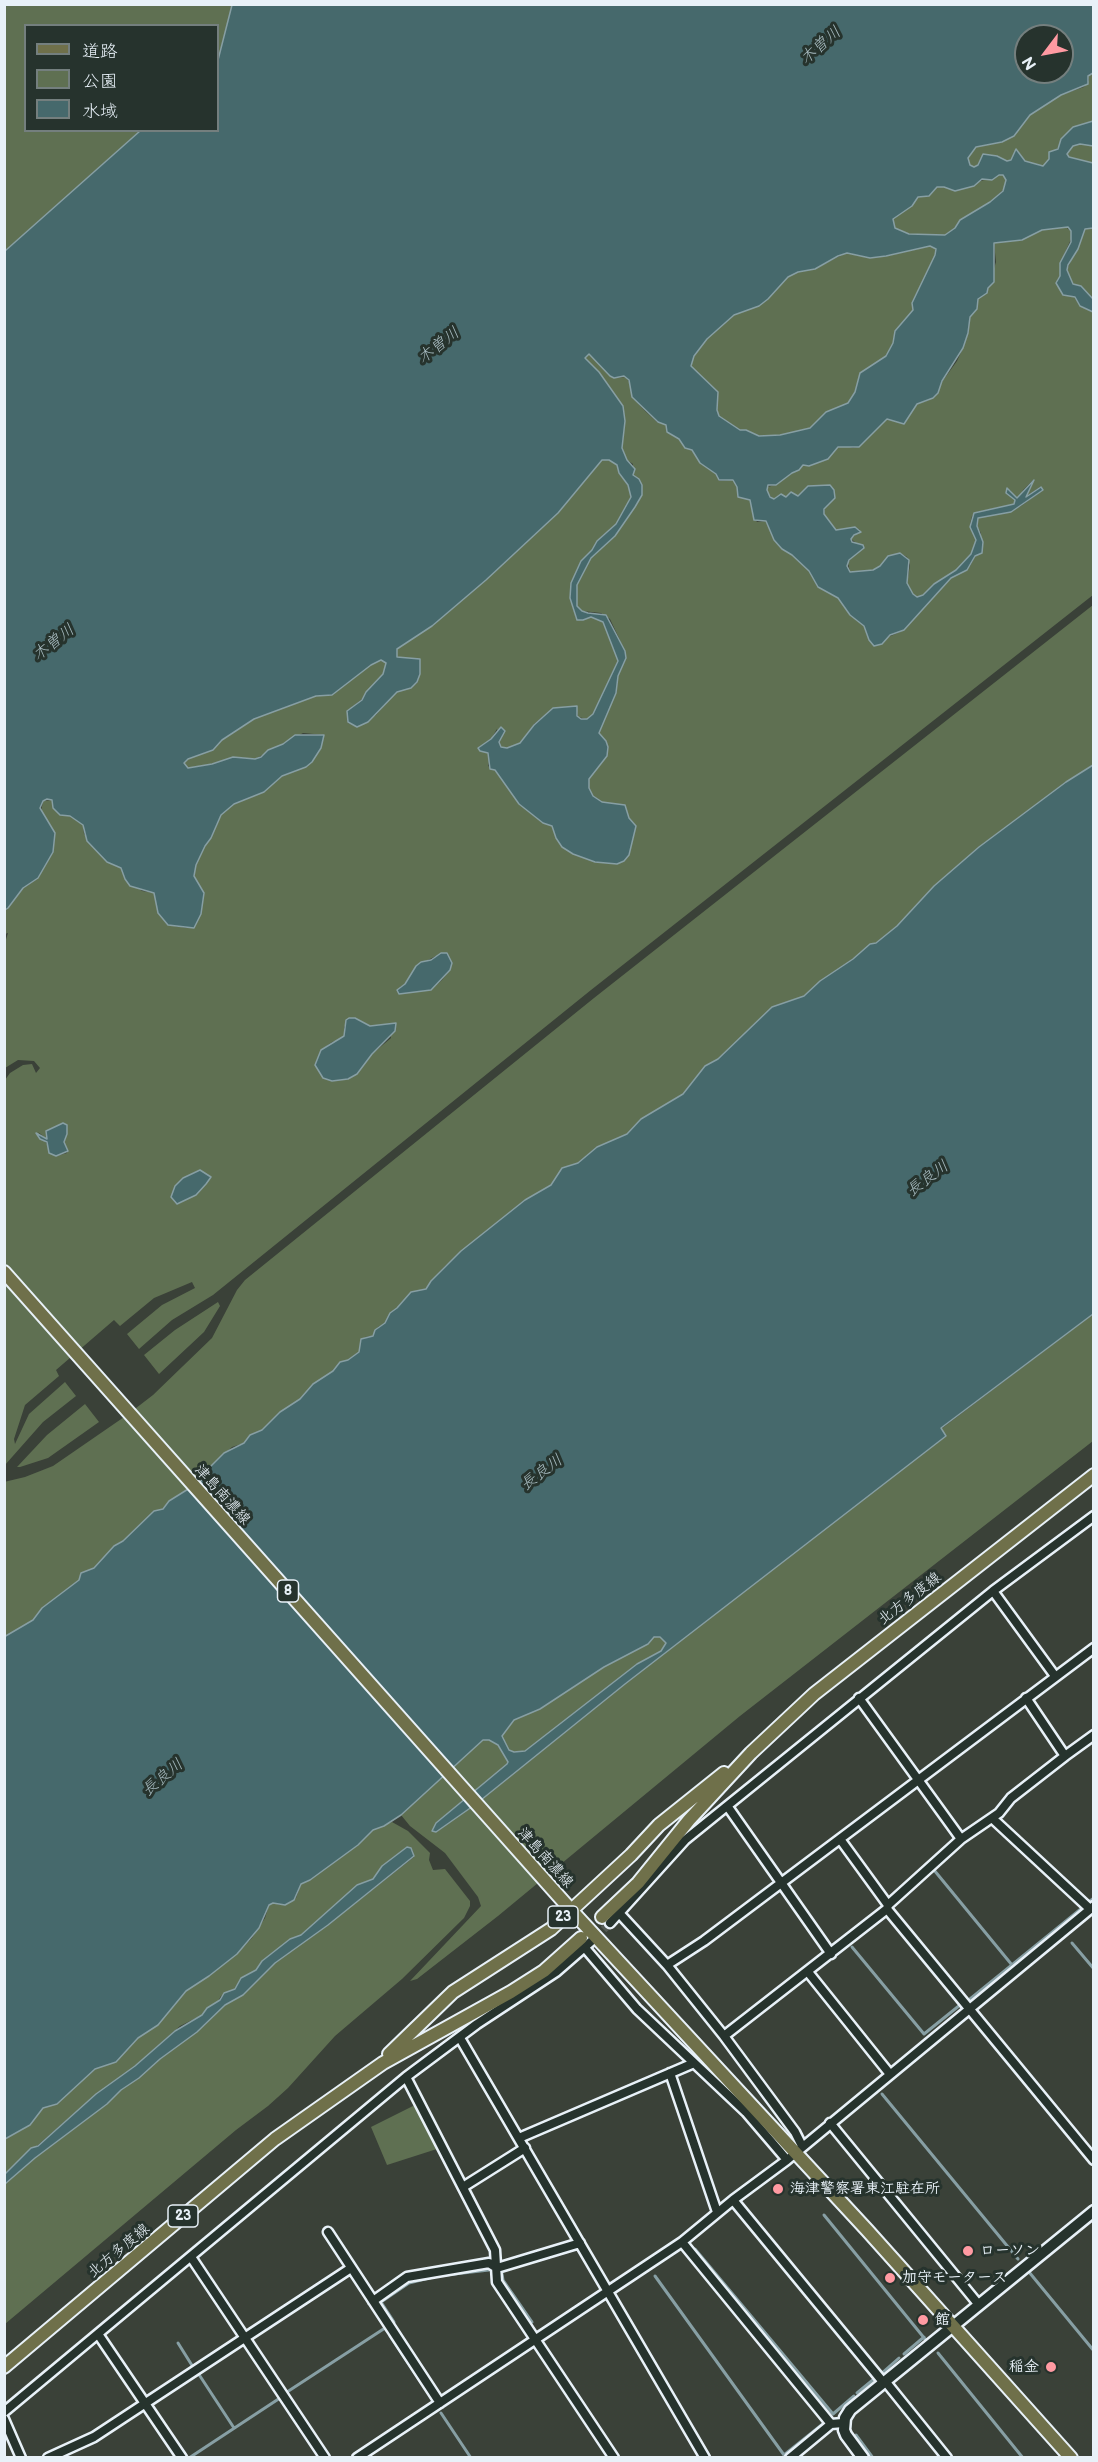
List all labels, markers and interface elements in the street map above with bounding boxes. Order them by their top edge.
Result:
water label: 木曽川 [797,23,845,69]
legend [24,24,219,132]
north arrow [1014,24,1074,84]
text: 道路 [82,41,118,62]
text: N [1019,53,1041,73]
text: 公園 [82,71,118,92]
text: 水域 [82,101,118,122]
water label: 木曽川 [414,324,464,368]
water label: 木曽川 [29,621,79,665]
water label: 長良川 [903,1157,953,1201]
water label: 長良川 [517,1451,567,1495]
street label: 津島南濃線 [190,1461,254,1529]
street label: 北方多度線 [875,1569,945,1629]
road number: 8 [278,1580,298,1602]
water label: 長良川 [138,1755,188,1801]
street label: 津島南濃線 [513,1824,577,1892]
road number: 23 [548,1906,578,1928]
place label: 海津警察署東江駐在所 [790,2180,940,2198]
marker: 海津警察署東江駐在所 [771,2182,785,2196]
road number: 23 [168,2205,198,2227]
street label: 北方多度線 [84,2220,154,2282]
place label: ローソン [980,2242,1040,2260]
marker: ローソン [961,2244,975,2258]
place label: 加守モータース [902,2269,1007,2287]
marker: 加守モータース [883,2271,897,2285]
place label: 館 [935,2311,950,2329]
marker: 館 [916,2313,930,2327]
place label: 稲金 [1009,2358,1039,2376]
marker: 稲金 [1044,2360,1058,2374]

